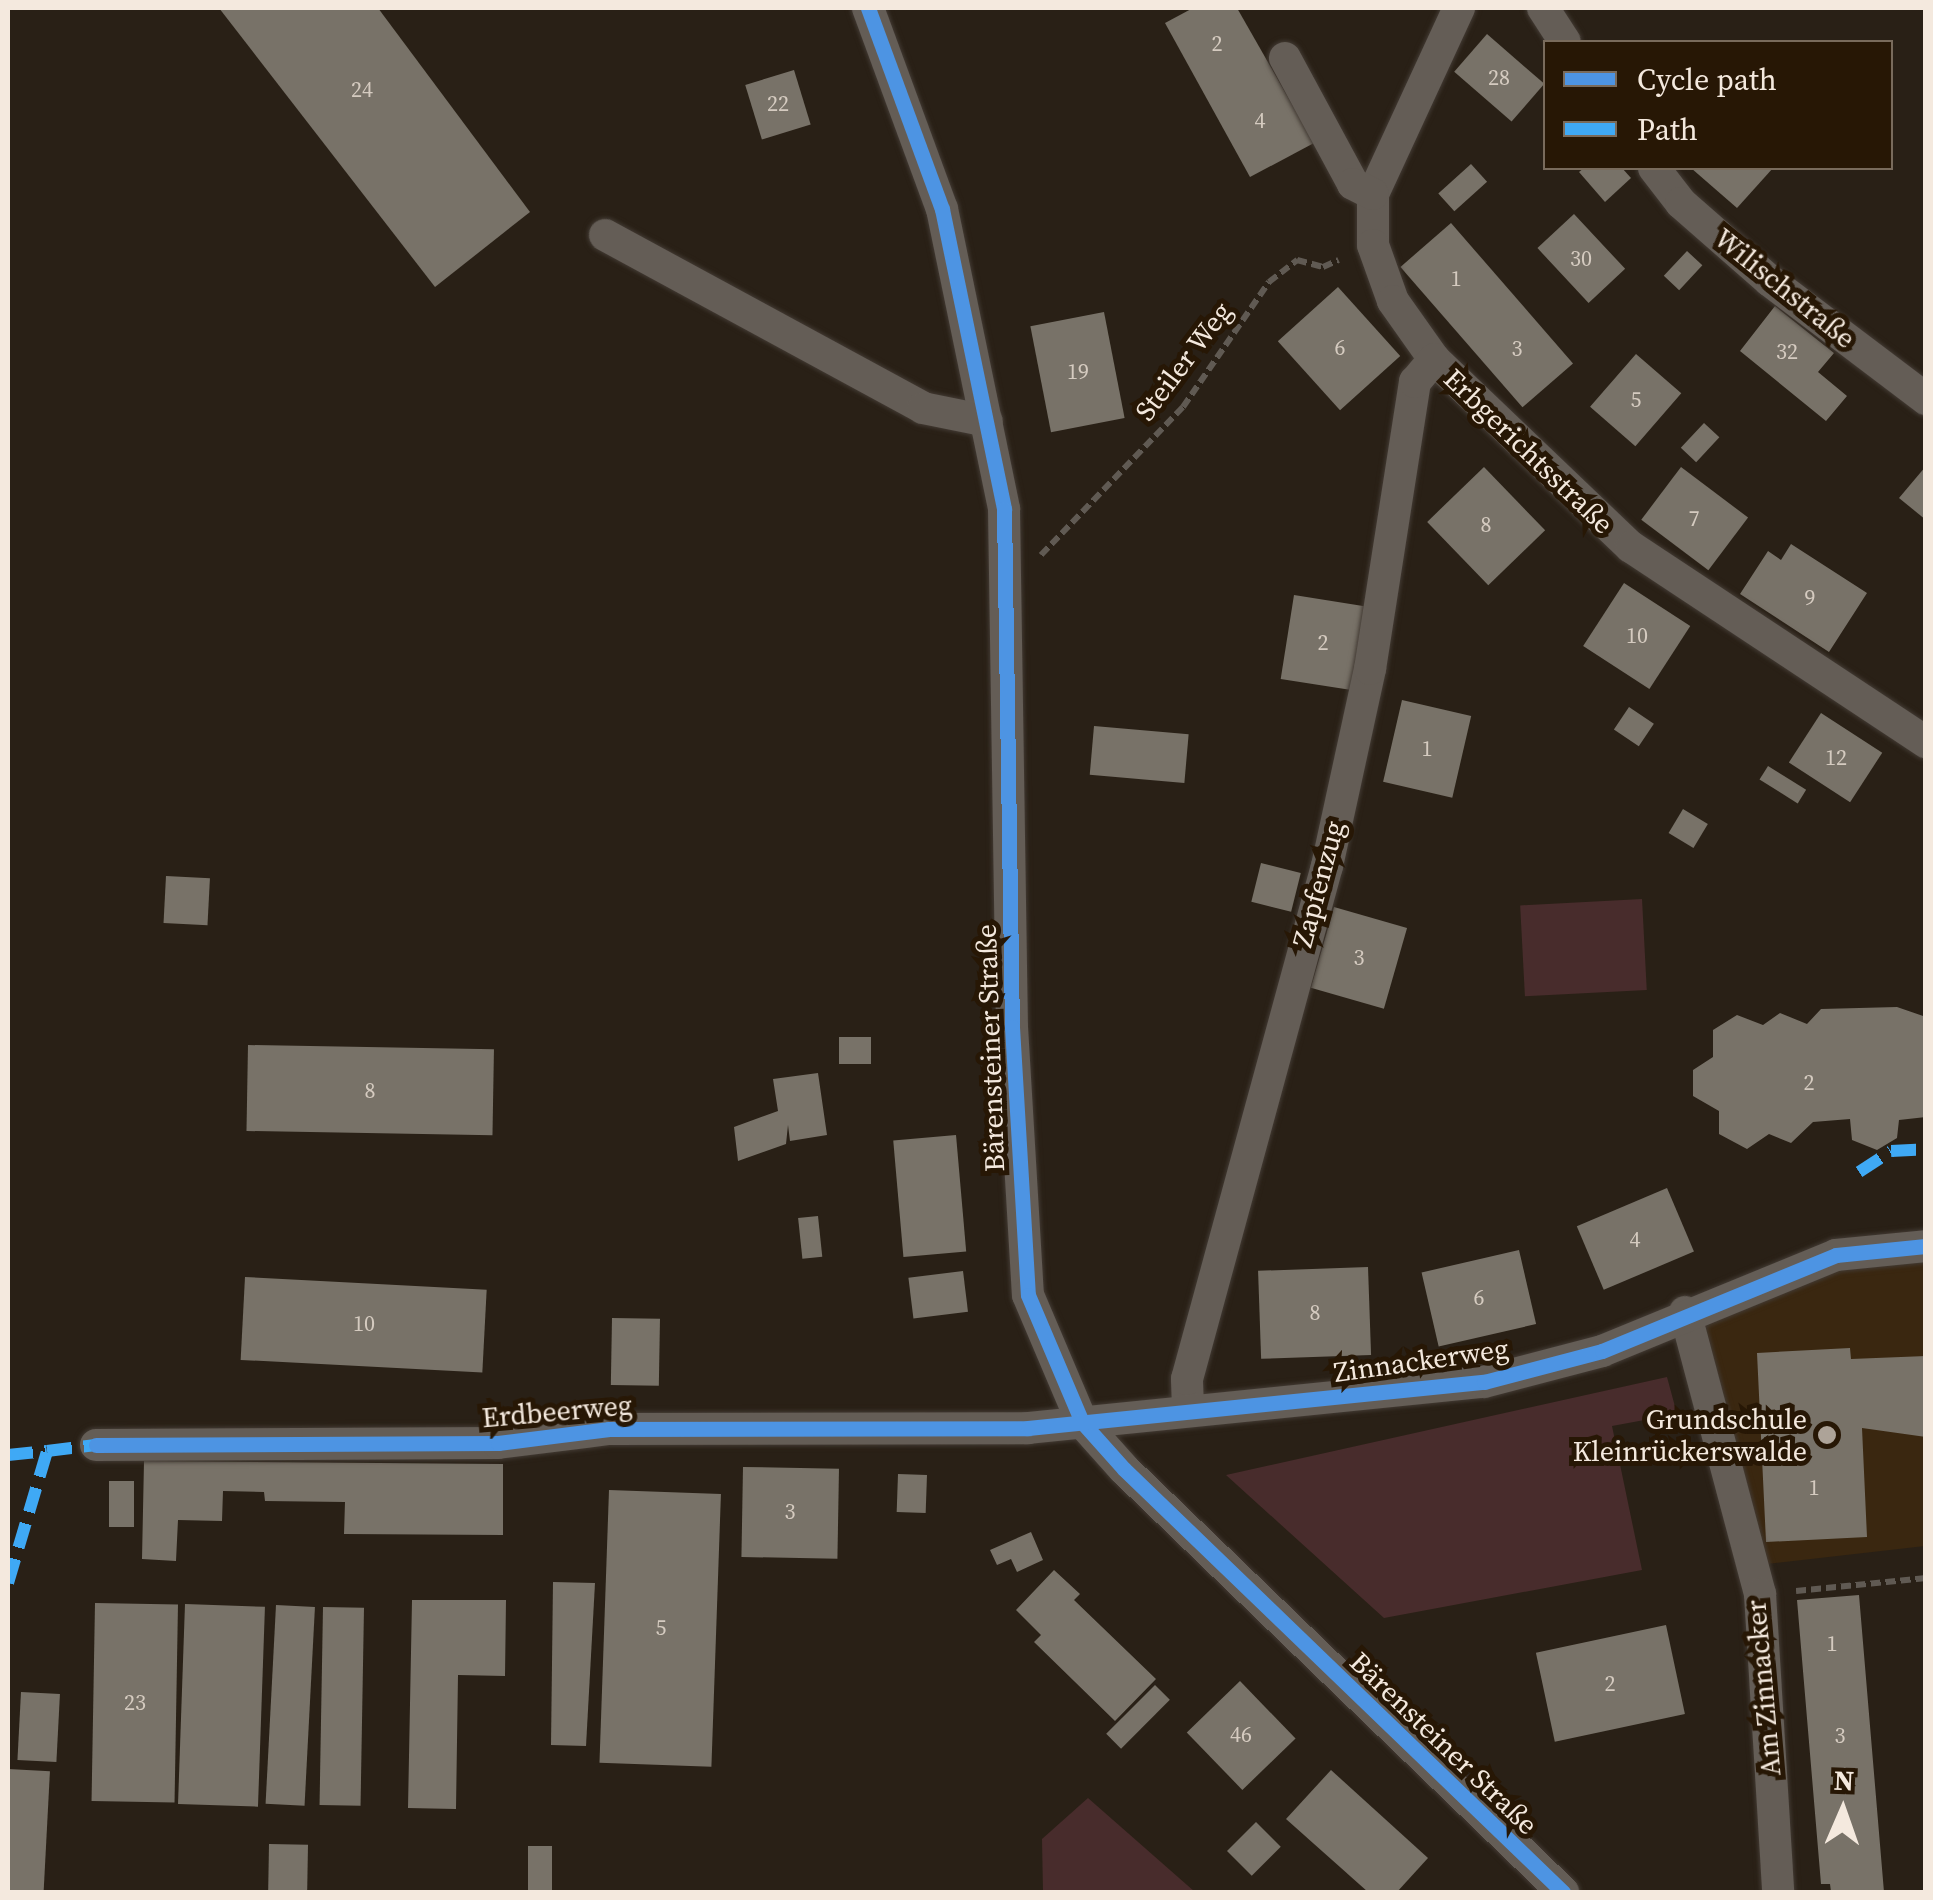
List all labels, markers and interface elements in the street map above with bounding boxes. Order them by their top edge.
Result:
house number: 2 [1212,31,1222,57]
legend [1543,40,1893,170]
text: Cycle path [1637,59,1777,100]
house number: 28 [1488,65,1510,91]
house number: 24 [351,77,373,103]
house number: 22 [767,91,789,117]
house number: 4 [1255,108,1265,134]
text: Path [1637,109,1698,150]
street label: Wilischstraße [1708,221,1862,355]
house number: 30 [1570,246,1592,272]
house number: 1 [1451,266,1461,292]
street label: Steiler Weg [1127,295,1239,427]
house number: 6 [1335,335,1345,361]
house number: 3 [1512,336,1522,362]
house number: 32 [1776,339,1798,365]
house number: 19 [1067,359,1089,385]
street label: Erbgerichtsstraße [1437,362,1621,540]
house number: 5 [1631,387,1641,413]
house number: 7 [1689,506,1699,532]
house number: 8 [1481,512,1491,538]
house number: 9 [1805,585,1815,611]
house number: 10 [1626,623,1648,649]
house number: 2 [1318,630,1328,656]
house number: 1 [1422,736,1432,762]
house number: 12 [1825,745,1847,771]
street label: Zapfenzug [1285,817,1351,951]
street label: Bärensteiner Straße [969,924,1011,1172]
house number: 3 [1354,945,1364,971]
house number: 2 [1804,1070,1814,1096]
house number: 8 [365,1078,375,1104]
house number: 4 [1630,1227,1640,1253]
house number: 6 [1474,1285,1484,1311]
house number: 8 [1310,1300,1320,1326]
house number: 10 [353,1311,375,1337]
street label: Zinnackerweg [1331,1331,1511,1389]
street label: Erdbeerweg [480,1388,634,1434]
place label: Grundschule Kleinrückerswalde [1573,1402,1807,1468]
marker: Grundschule Kleinrückerswalde [1816,1424,1838,1446]
house number: 1 [1809,1475,1819,1501]
house number: 3 [785,1499,795,1525]
street label: Am Zinnacker [1739,1599,1787,1777]
house number: 5 [656,1615,666,1641]
house number: 1 [1827,1631,1837,1657]
street label: Bärensteiner Straße [1343,1645,1545,1841]
house number: 2 [1605,1671,1615,1697]
house number: 23 [124,1690,146,1716]
house number: 46 [1230,1722,1252,1748]
house number: 3 [1835,1723,1845,1749]
north arrow [1793,1760,1893,1860]
text: N [1833,1761,1855,1799]

